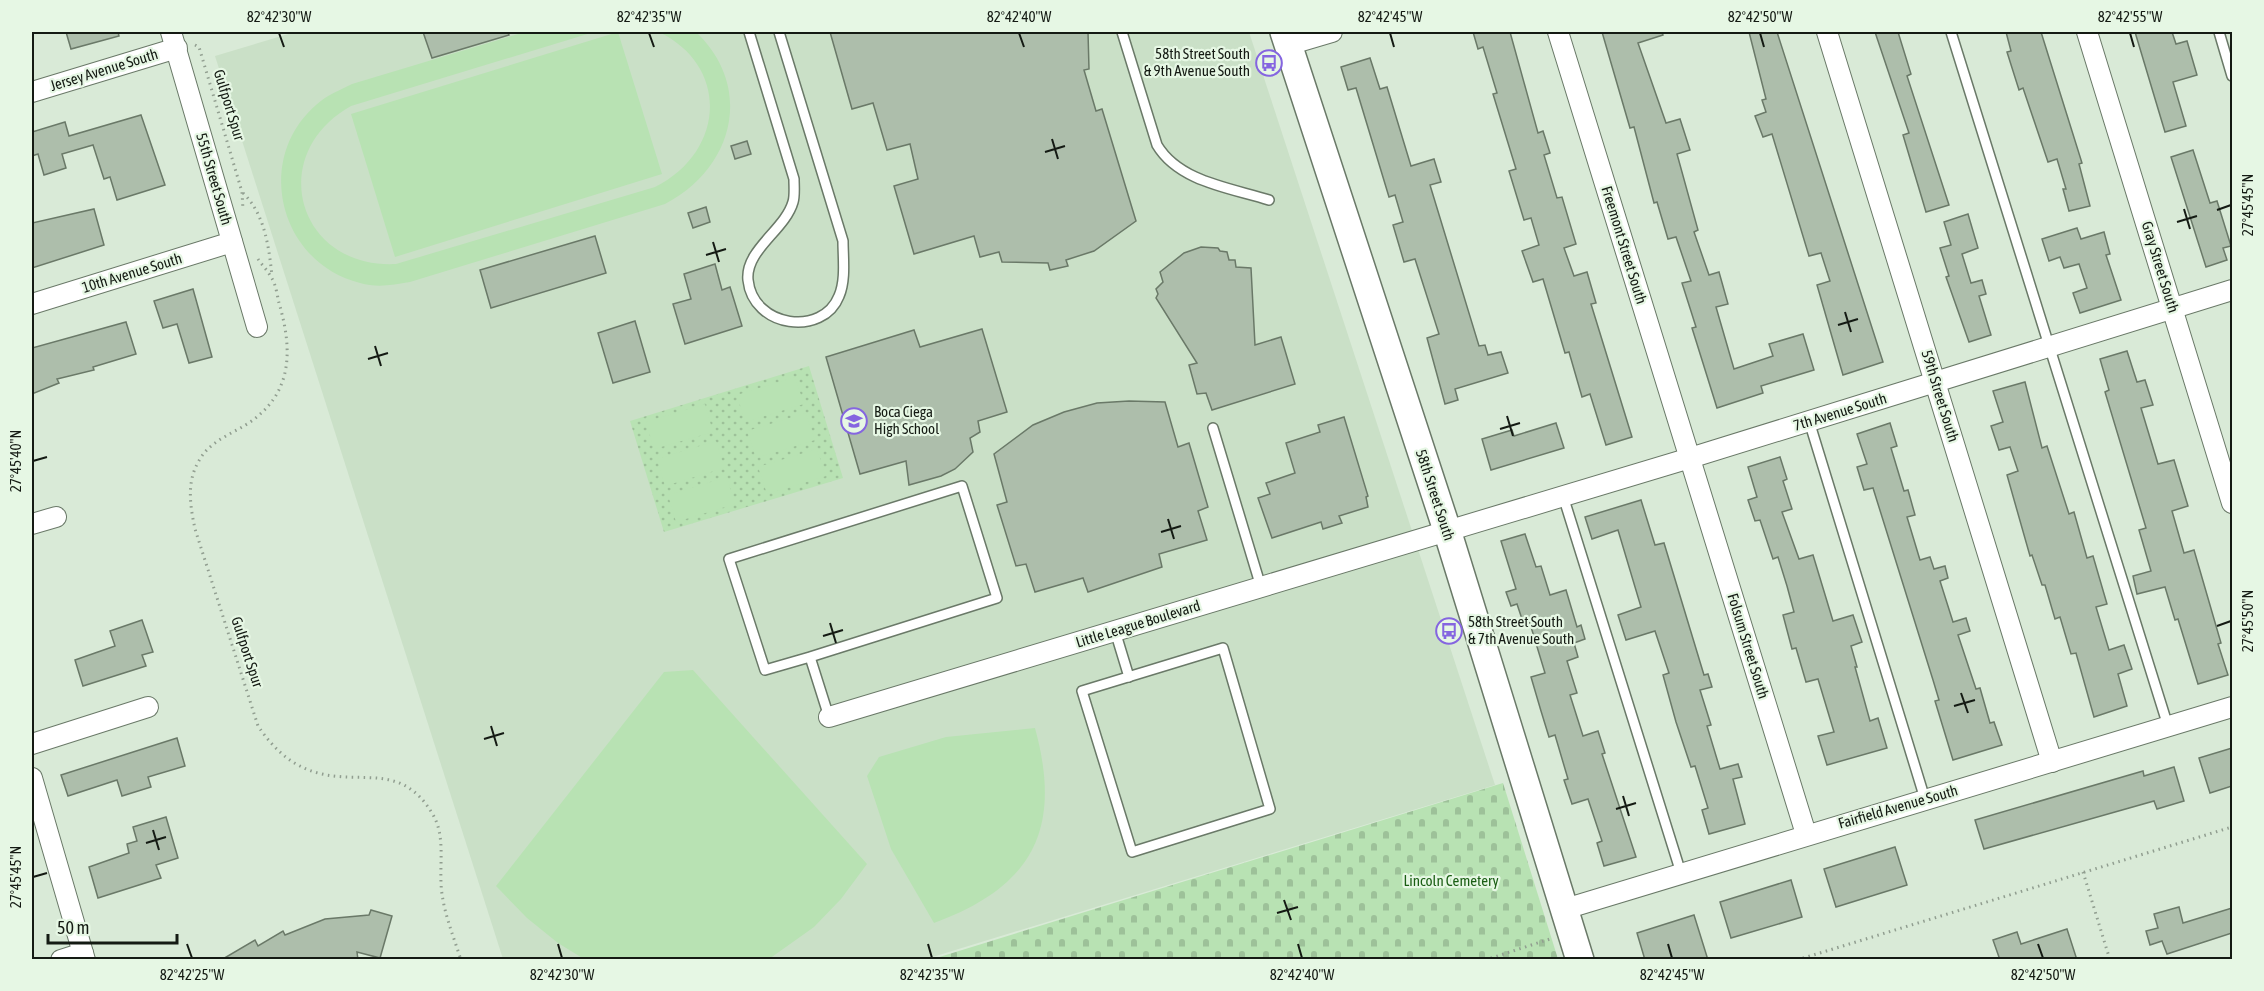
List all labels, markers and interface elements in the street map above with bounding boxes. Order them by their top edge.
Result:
text: 82°42'30"W [247,8,311,25]
text: 82°42'35"W [617,8,681,25]
text: 82°42'40"W [987,8,1051,25]
text: 82°42'45"W [1358,8,1422,25]
text: 82°42'50"W [1728,8,1792,25]
text: 82°42'55"W [2098,8,2162,25]
street label: Jersey Avenue South [48,45,160,94]
place label: 58th Street South & 9th Avenue South [1144,45,1250,79]
bus stop icon: 58th Street South & 9th Avenue South [1254,48,1284,78]
street label: Gulfport Spur [211,67,248,143]
street label: 55th Street South [193,131,236,227]
text: 27°45'45"N [2239,174,2256,236]
street label: Freemont Street South [1598,184,1650,306]
street label: Gray Street South [2139,219,2182,315]
street label: 10th Avenue South [80,249,184,296]
street label: 59th Street South [1918,348,1962,444]
street label: 7th Avenue South [1791,389,1888,434]
place label: Boca Ciega High School [874,403,939,437]
school or university icon: Boca Ciega High School [839,406,869,436]
text: 27°45'40"N [7,430,24,492]
street label: 58th Street South [1413,447,1458,543]
text: 27°45'50"N [2239,590,2256,652]
street label: Folsum Street South [1724,591,1773,701]
street label: Little League Boulevard [1074,597,1202,651]
place label: 58th Street South & 7th Avenue South [1468,613,1574,647]
street label: Gulfport Spur [228,614,267,690]
bus stop icon: 58th Street South & 7th Avenue South [1434,616,1464,646]
street label: Fairfield Avenue South [1836,781,1960,832]
text: 27°45'45"N [7,846,24,908]
park label: Lincoln Cemetery [1403,872,1499,889]
scale bar [48,907,177,945]
text: 50 m [57,917,89,938]
text: 82°42'25"W [160,966,224,983]
text: 82°42'30"W [530,966,594,983]
text: 82°42'35"W [900,966,964,983]
text: 82°42'40"W [1270,966,1334,983]
text: 82°42'45"W [1640,966,1704,983]
text: 82°42'50"W [2011,966,2075,983]

